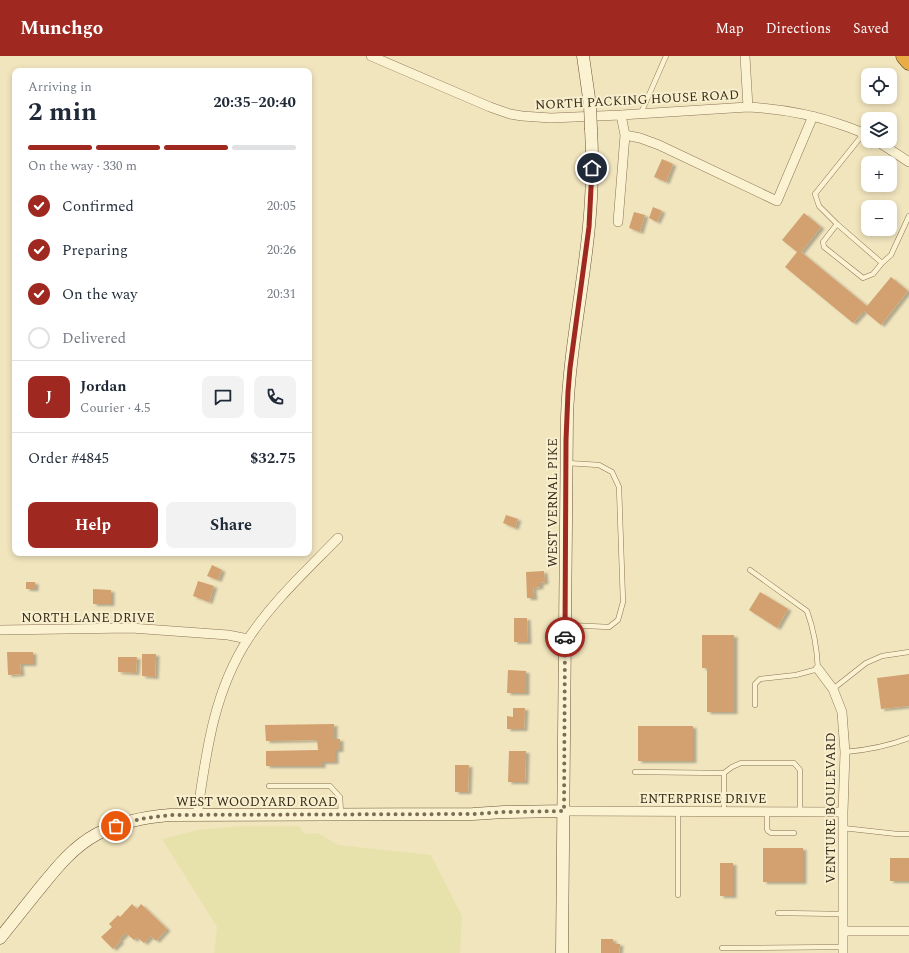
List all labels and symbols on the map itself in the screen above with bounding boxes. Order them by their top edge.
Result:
street label: NORTH PACKING HOUSE ROAD [534,85,740,115]
pin [575,151,609,185]
street label: WEST VERNAL PIKE [543,438,563,568]
street label: NORTH LANE DRIVE [21,608,155,628]
courier [545,617,585,657]
street label: VENTURE BOULEVARD [821,733,841,883]
street label: ENTERPRISE DRIVE [639,789,767,809]
street label: WEST WOODYARD ROAD [176,792,338,812]
pin [99,809,133,843]

